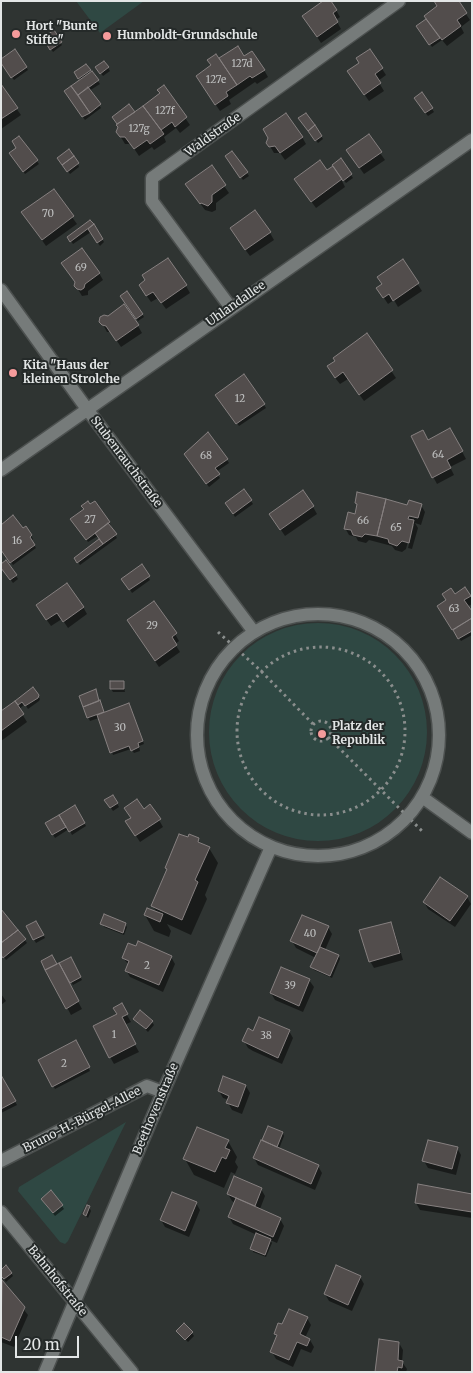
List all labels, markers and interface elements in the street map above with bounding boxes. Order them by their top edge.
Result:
place label: Hort "Bunte Stifte" [26,20,97,48]
marker: Hort "Bunte Stifte" [10,28,22,40]
place label: Humboldt-Grundschule [117,29,258,43]
marker: Humboldt-Grundschule [101,30,113,42]
house number: 127d [231,58,253,70]
house number: 127e [206,74,226,86]
house number: 127f [155,105,175,117]
street label: Waldstraße [182,110,244,160]
house number: 127g [128,123,150,135]
house number: 70 [42,208,54,220]
house number: 69 [75,262,87,274]
street label: Uhlandallee [204,278,268,330]
place label: Kita "Haus der kleinen Strolche [23,359,120,387]
marker: Kita "Haus der kleinen Strolche [7,367,19,379]
house number: 12 [235,393,245,405]
street label: Stubenrauchstraße [87,414,165,510]
house number: 64 [432,449,444,461]
house number: 68 [200,450,212,462]
house number: 27 [84,514,96,526]
house number: 66 [357,515,369,527]
house number: 65 [390,522,402,534]
house number: 16 [12,535,22,547]
house number: 63 [448,603,460,615]
house number: 29 [146,620,158,632]
place label: Platz der Republik [332,720,385,748]
house number: 30 [114,722,126,734]
marker: Platz der Republik [316,728,328,740]
house number: 40 [304,928,316,940]
house number: 2 [144,960,150,972]
house number: 39 [284,980,296,992]
house number: 1 [112,1029,116,1041]
house number: 38 [260,1030,272,1042]
house number: 2 [61,1058,67,1070]
street label: Beethovenstraße [130,1061,182,1157]
street label: Bruno-H.-Bürgel-Allee [21,1084,143,1156]
street label: Bahnhofstraße [24,1243,90,1319]
scale bar [18,1326,81,1358]
text: 20 m [23,1335,60,1354]

